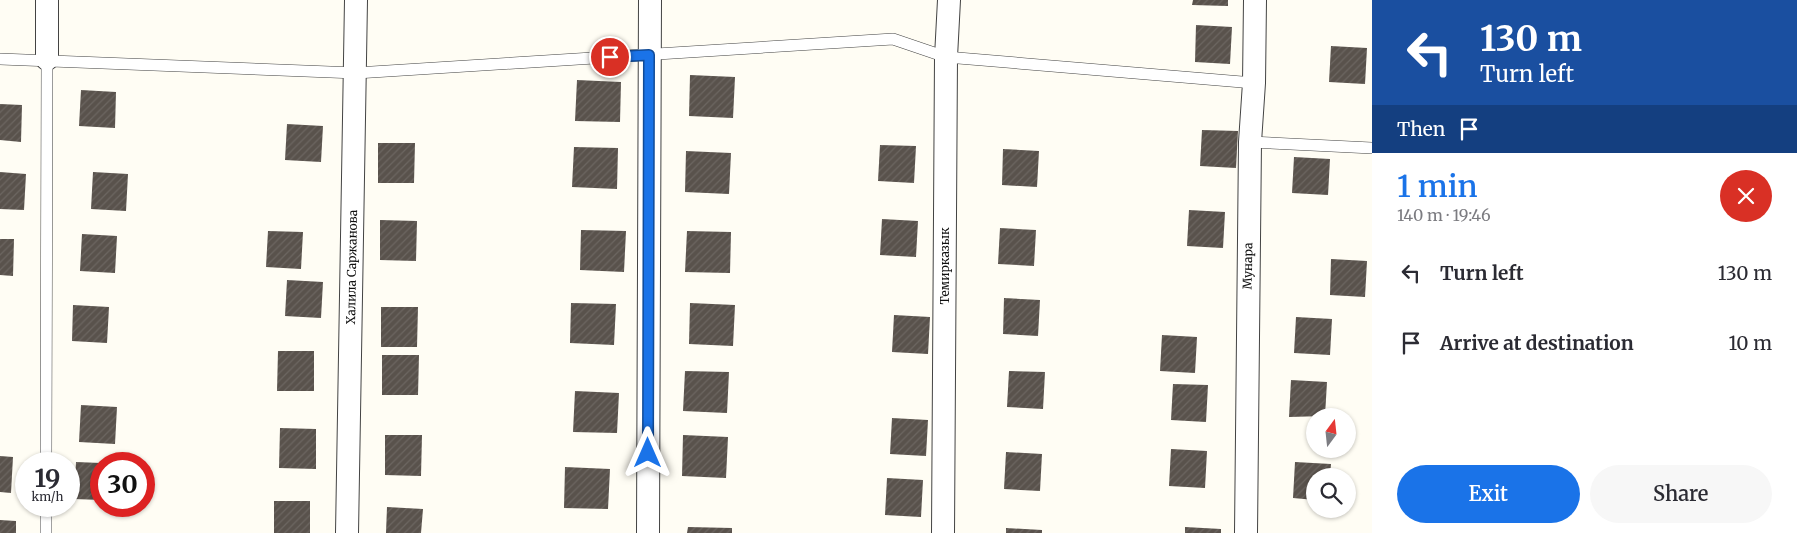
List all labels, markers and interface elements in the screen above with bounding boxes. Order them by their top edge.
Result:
text: 130 m [1480,17,1582,61]
icon: left [1397,20,1462,85]
pin [589,36,631,78]
icon: arrive [596,43,624,71]
text: Turn left [1480,60,1574,88]
icon: arrive [1455,115,1483,143]
text: Then [1397,117,1445,141]
text: 1 min [1397,167,1478,205]
button: close [1720,170,1772,222]
text: 140 m · 19:46 [1397,205,1491,225]
street label: Халила Саржанова [343,209,360,324]
street label: Темирказык [937,227,952,305]
street label: Мунара [1240,242,1255,290]
icon: left [1397,259,1425,287]
text: Turn left [1440,261,1524,285]
text: 130 m [1718,261,1772,285]
icon: arrive [1397,329,1425,357]
text: Arrive at destination [1440,331,1634,355]
text: 10 m [1729,331,1772,355]
north arrow [1306,408,1356,458]
map controls [1306,408,1356,518]
position arrow [621,426,673,478]
speed limit sign: 30 [90,452,155,517]
text: 19 [35,462,60,494]
button: Exit [1397,465,1580,523]
button: Share [1590,465,1772,523]
button: search [1306,468,1356,518]
text: km/h [32,489,63,504]

